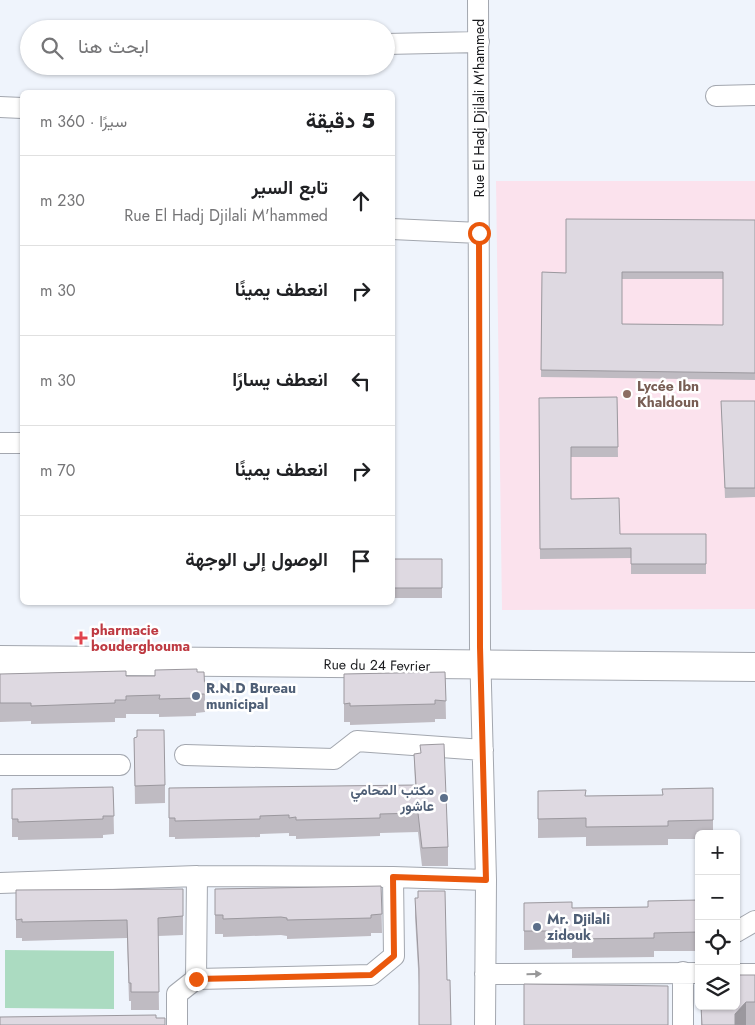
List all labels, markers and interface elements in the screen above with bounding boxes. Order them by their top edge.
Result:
street label: Rue El Hadj Djilali M'hammed [469,19,489,197]
search box [20,20,395,75]
text: ابحث هنا [78,33,149,60]
icon: search [38,34,66,62]
text: 5 دقيقة [306,106,375,136]
text: سيرًا · 360 m [40,110,127,133]
text: تابع السير [251,174,328,201]
icon: ahead [347,187,375,215]
text: 230 m [40,189,85,212]
text: Rue El Hadj Djilali M'hammed [124,204,328,227]
route start [468,222,491,245]
text: انعطف يمينًا [235,276,328,303]
icon: right [347,277,375,305]
text: 30 m [40,279,76,302]
text: انعطف يسارًا [232,366,328,393]
icon: left [347,367,375,395]
text: 30 m [40,369,76,392]
place label: Lycée Ibn Khaldoun [637,376,699,412]
marker: Lycée Ibn Khaldoun [621,388,633,400]
text: انعطف يمينًا [235,456,328,483]
icon: right [347,457,375,485]
text: 70 m [40,459,75,482]
text: الوصول إلى الوجهة [185,546,328,573]
icon: arrive [347,547,375,575]
place label: pharmacie bouderghouma [91,620,190,656]
marker: pharmacie bouderghouma [75,632,87,644]
street label: Rue du 24 Fevrier [324,654,431,676]
place label: R.N.D Bureau municipal [206,678,296,714]
marker: R.N.D Bureau municipal [190,690,202,702]
place label: مكتب المحامي عاشور [351,780,434,816]
marker: مكتب المحامي عاشور [438,792,450,804]
map controls [695,830,740,1010]
button: + [695,830,740,875]
button: − [695,875,740,920]
place label: Mr. Djilali zidouk [547,909,610,945]
button: locate [695,920,740,965]
marker: Mr. Djilali zidouk [531,921,543,933]
button: layers [695,965,740,1010]
route end [185,968,208,991]
one-way arrow [526,970,542,978]

